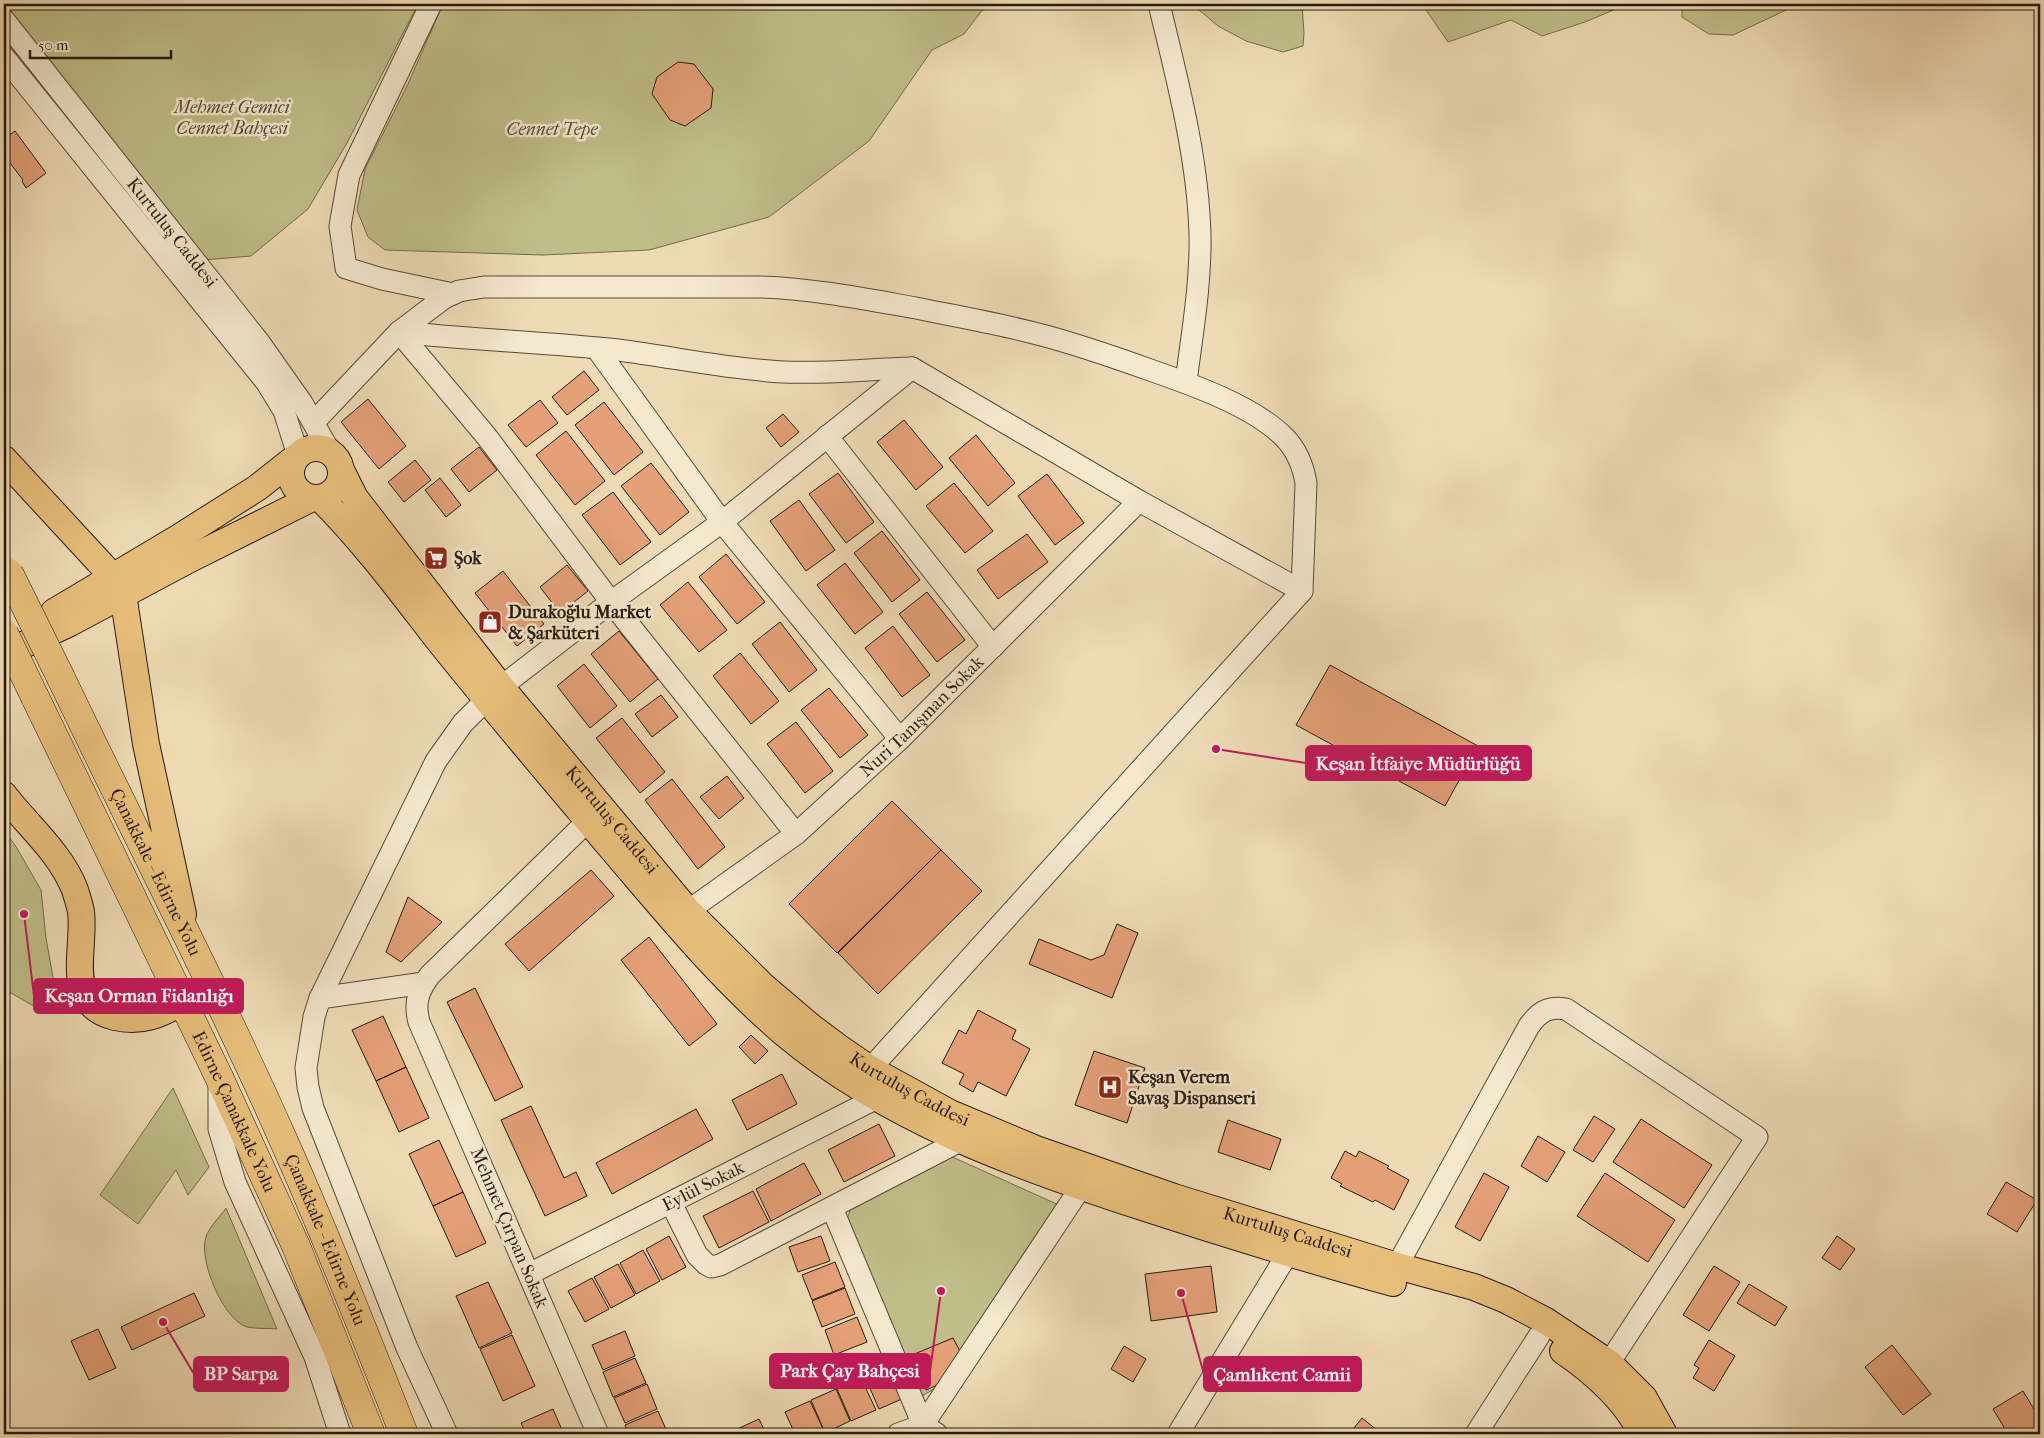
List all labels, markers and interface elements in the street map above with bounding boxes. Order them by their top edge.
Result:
scale bar [30,28,171,60]
text: 50 m [38,36,69,54]
park label: Mehmet Gemici Cennet Bahçesi [172,97,292,139]
park label: Cennet Tepe [506,119,598,140]
street label: Kurtuluş Caddesi [122,173,222,292]
supermarket icon: Şok [423,545,449,571]
place label: Şok [454,548,482,569]
place label: Durakoğlu Market & Şarküteri [508,602,652,644]
shop icon: Durakoğlu Market & Şarküteri [477,609,503,635]
street label: Nuri Tanışman Sokak [855,651,989,781]
callout: Keşan İtfaiye Müdürlüğü [1306,746,1531,780]
text: Keşan İtfaiye Müdürlüğü [1315,752,1521,775]
street label: Kurtuluş Caddesi [561,762,663,878]
street label: Çanakkale - Edirne Yolu [105,785,206,959]
callout: Keşan Orman Fidanlığı [34,979,243,1013]
text: Keşan Orman Fidanlığı [44,985,234,1007]
street label: Edirne Çanakkale Yolu [188,1028,281,1195]
street label: Kurtuluş Caddesi [846,1048,973,1131]
place label: Keşan Verem Savaş Dispanseri [1128,1067,1256,1109]
hospital icon: Keşan Verem Savaş Dispanseri [1097,1074,1123,1100]
street label: Mehmet Çırpan Sokak [465,1145,553,1312]
street label: Çanakkale - Edirne Yolu [279,1151,371,1328]
street label: Eylül Sokak [658,1156,748,1216]
street label: Kurtuluş Caddesi [1221,1202,1355,1262]
callout: Park Çay Bahçesi [770,1354,930,1388]
callout: BP Sarpa [194,1357,288,1391]
callout: Çamlıkent Camii [1204,1357,1361,1391]
text: Park Çay Bahçesi [780,1360,920,1383]
text: BP Sarpa [204,1363,279,1385]
text: Çamlıkent Camii [1213,1364,1351,1387]

